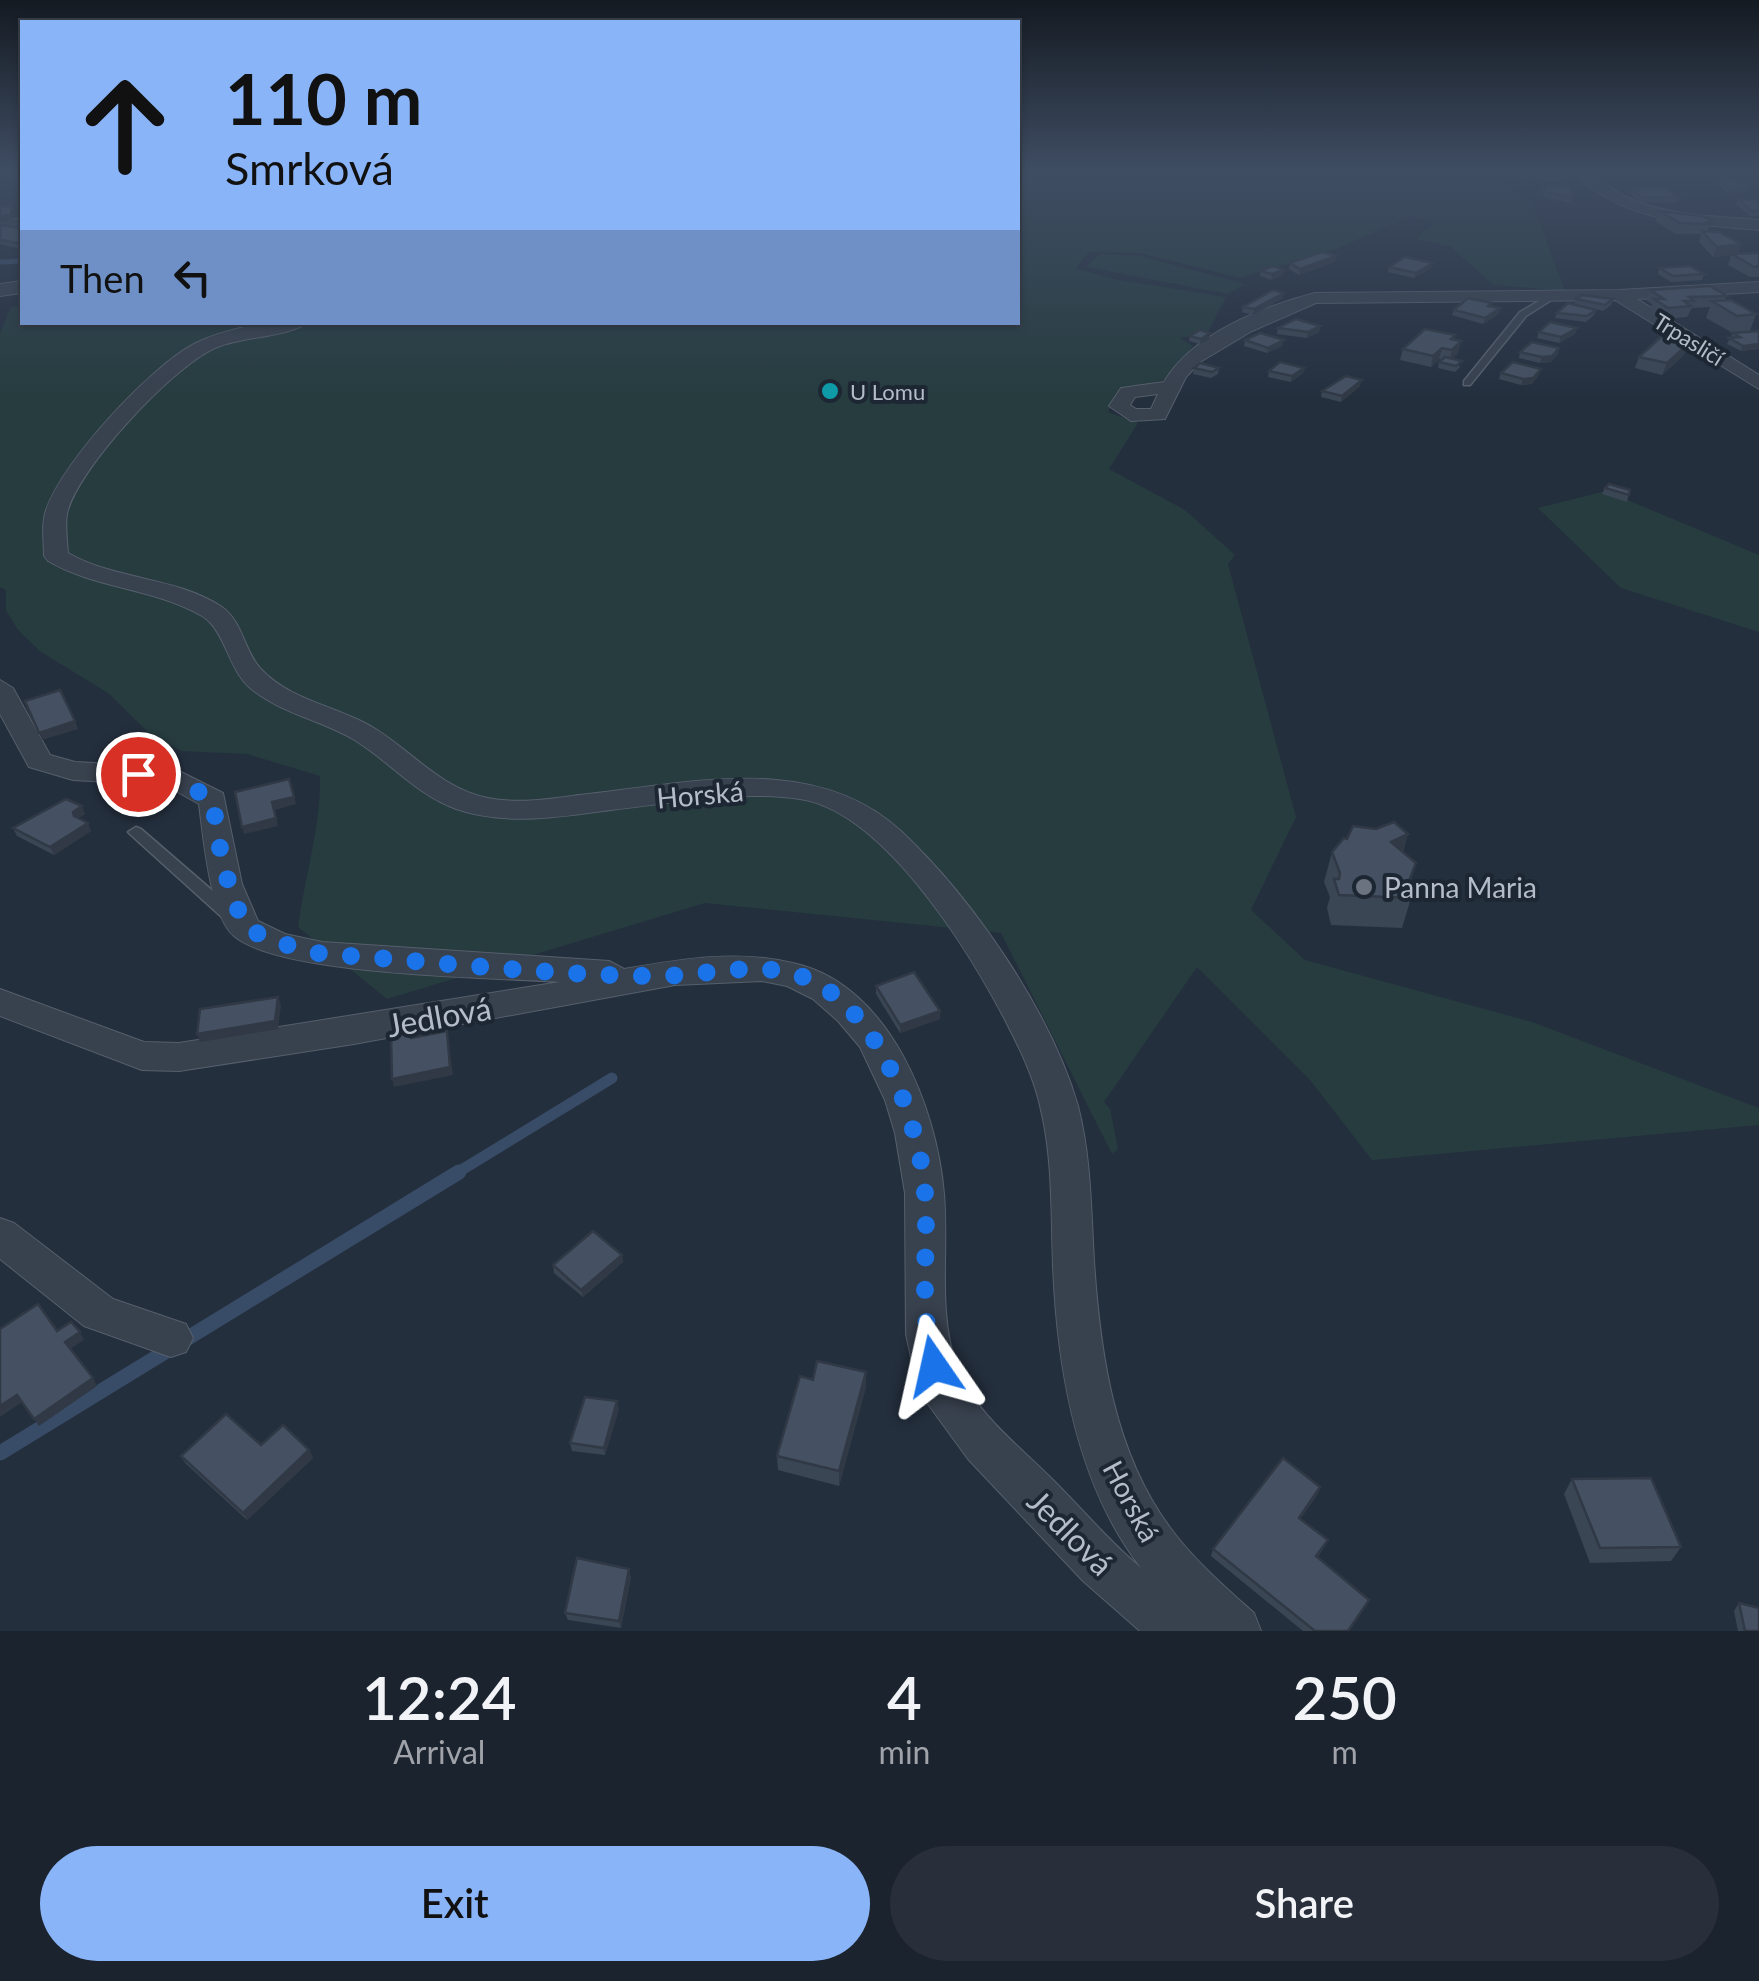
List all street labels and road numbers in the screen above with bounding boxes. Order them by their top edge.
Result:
street label: Trpasličí [1649,307,1730,371]
street label: Horská [655,773,745,815]
street label: Jedlová [384,988,494,1044]
street label: Horská [1097,1455,1167,1547]
street label: Jedlová [1020,1481,1122,1583]

